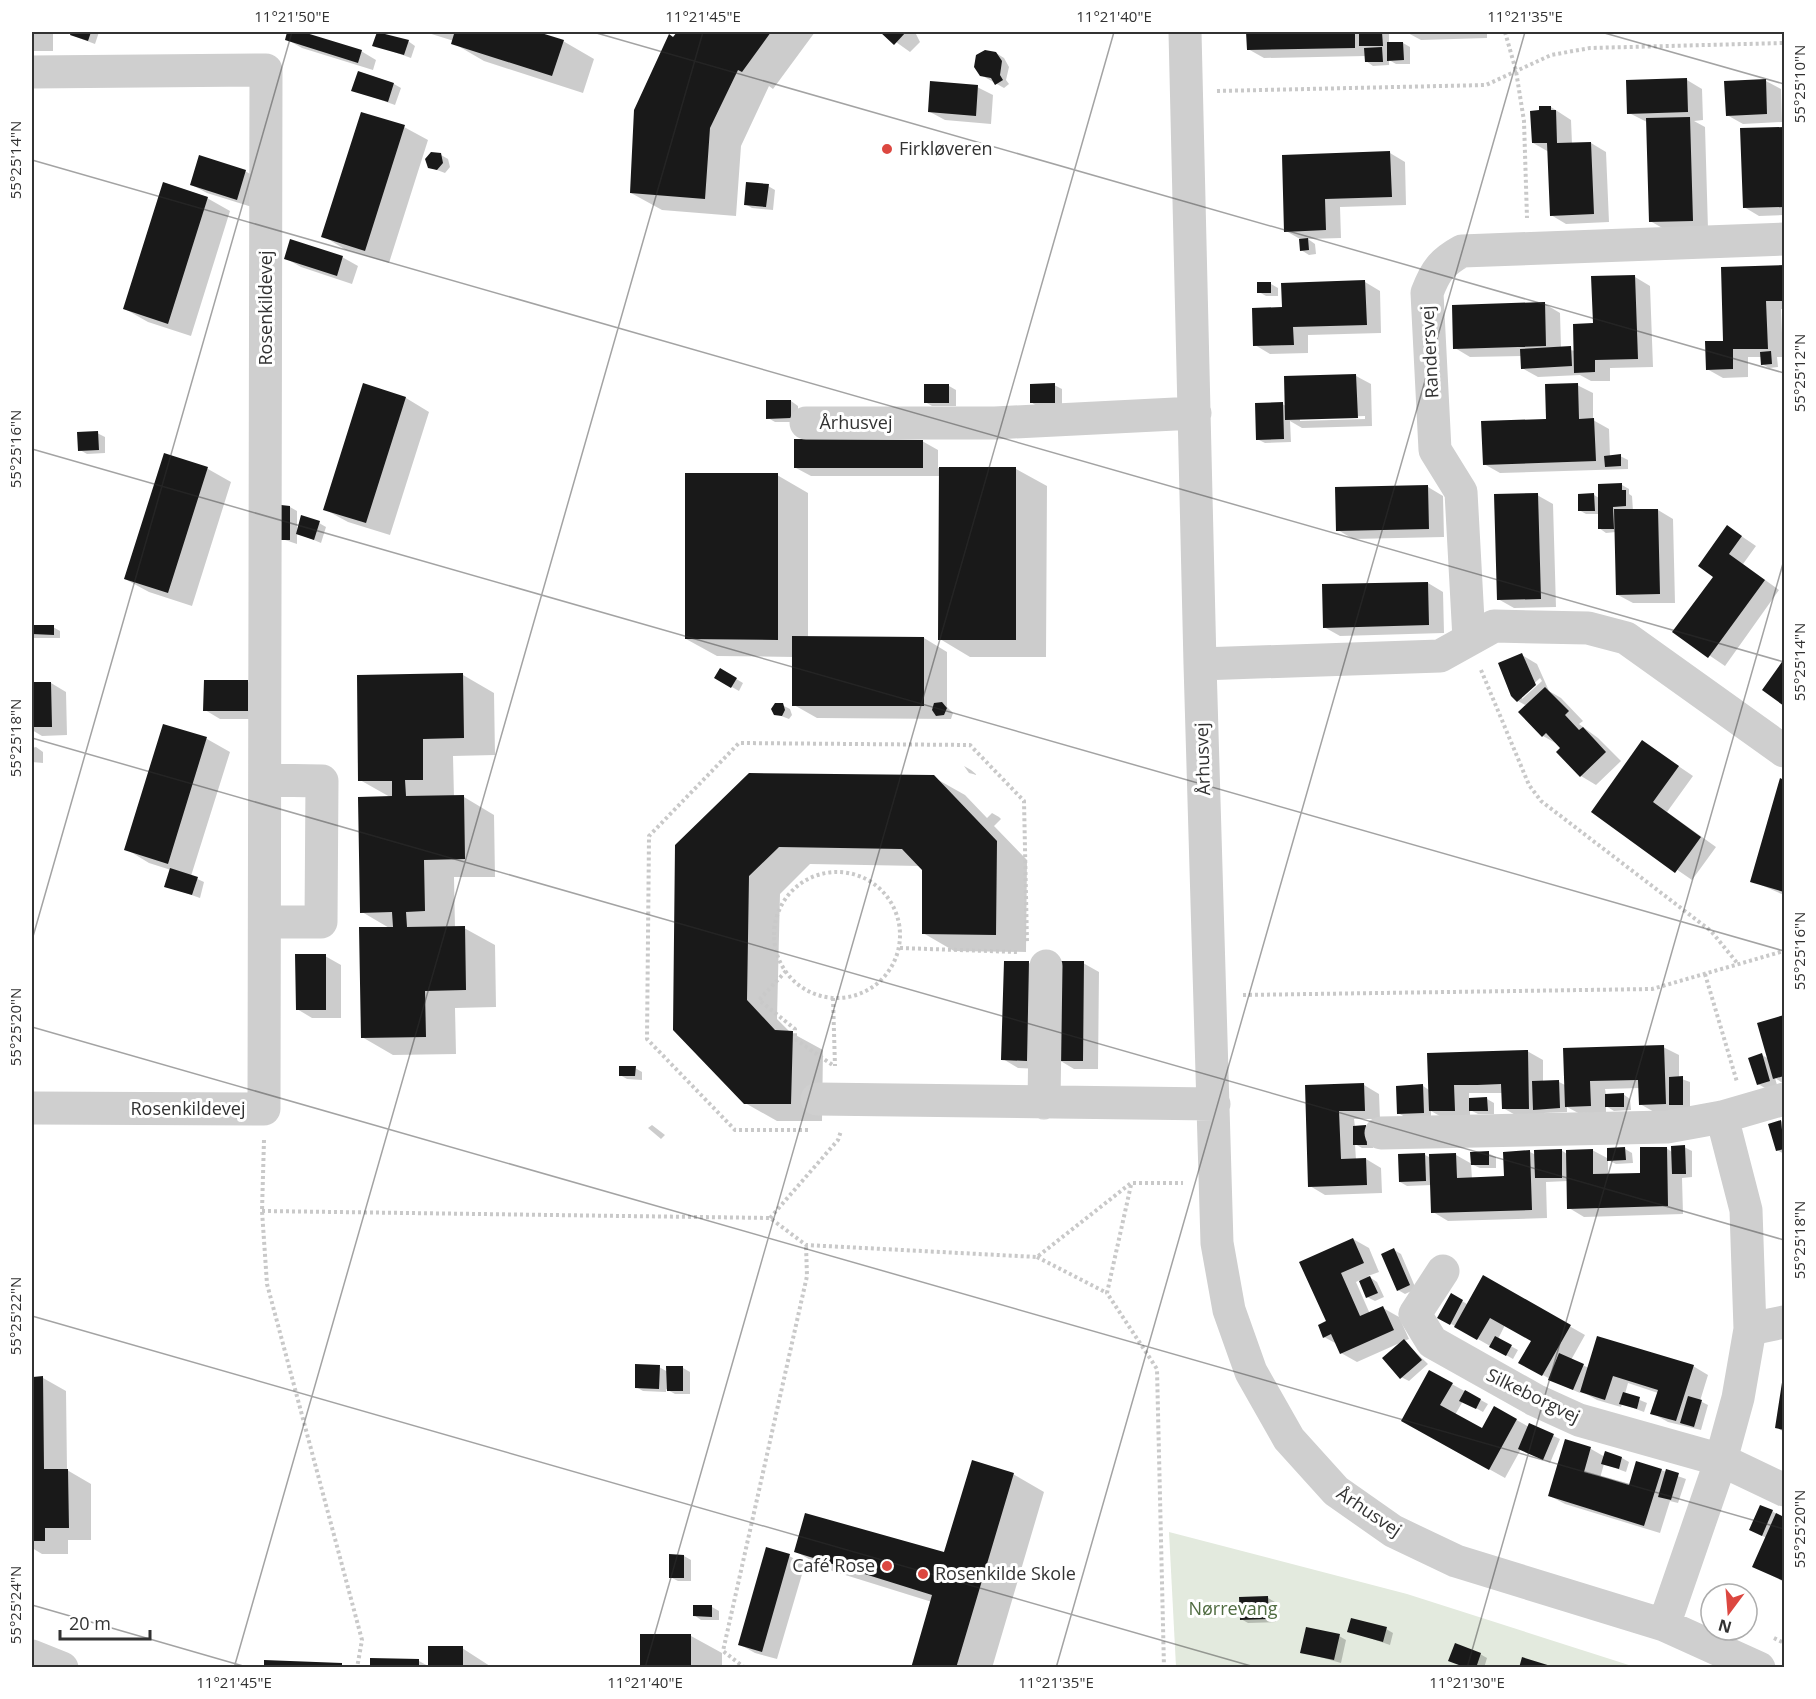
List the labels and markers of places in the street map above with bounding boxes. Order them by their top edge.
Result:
place label: Firkløveren [899,136,993,160]
marker: Firkløveren [880,142,894,156]
place label: Café Rose [792,1553,875,1577]
marker: Café Rose [880,1559,894,1573]
place label: Rosenkilde Skole [935,1561,1076,1585]
marker: Rosenkilde Skole [916,1567,930,1581]

